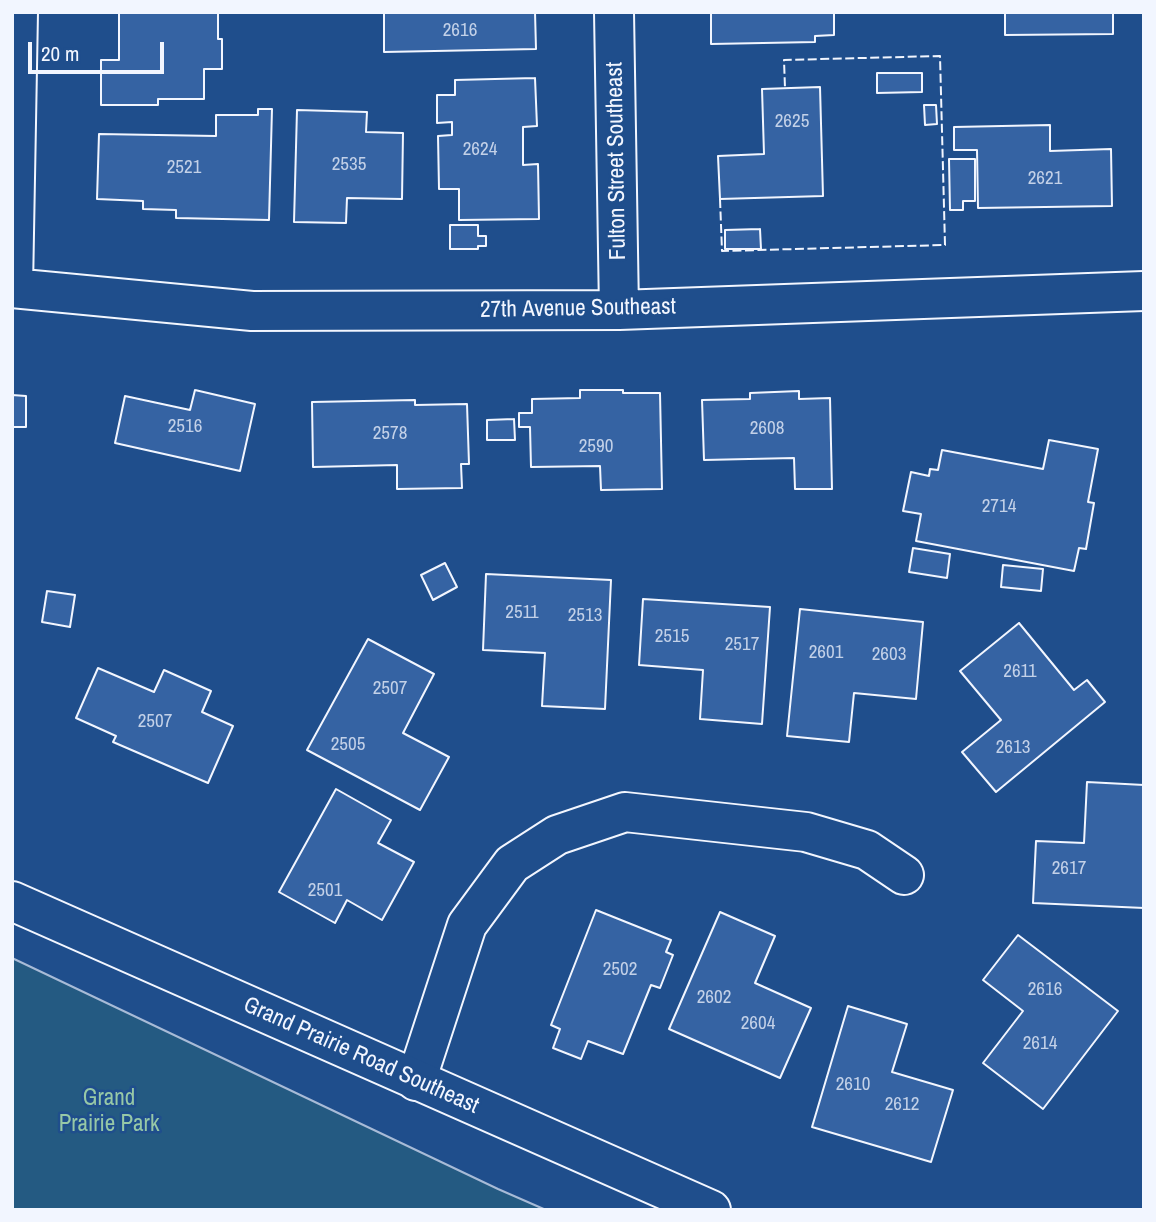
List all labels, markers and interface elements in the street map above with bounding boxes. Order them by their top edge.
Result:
house number: 2616 [443,20,477,42]
scale bar [32,28,168,72]
text: 20 m [41,39,79,68]
street label: Fulton Street Southeast [601,62,633,260]
house number: 2625 [775,111,809,133]
house number: 2624 [463,139,497,161]
house number: 2535 [332,154,366,176]
house number: 2521 [167,157,201,179]
house number: 2621 [1028,168,1062,190]
street label: 27th Avenue Southeast [480,293,676,325]
house number: 2516 [168,416,202,438]
house number: 2608 [750,418,784,440]
house number: 2578 [373,423,407,445]
house number: 2590 [579,436,613,458]
house number: 2714 [982,496,1016,518]
house number: 2511 [505,602,539,624]
house number: 2513 [568,605,602,627]
house number: 2515 [655,626,689,648]
house number: 2517 [725,634,759,656]
house number: 2601 [809,642,843,664]
house number: 2603 [872,644,906,666]
house number: 2611 [1003,661,1037,683]
house number: 2507 [373,678,407,700]
house number: 2507 [138,711,172,733]
house number: 2505 [331,734,365,756]
house number: 2613 [996,737,1030,759]
house number: 2617 [1052,858,1086,880]
house number: 2501 [308,880,342,902]
house number: 2502 [603,959,637,981]
house number: 2616 [1028,979,1062,1001]
house number: 2602 [697,987,731,1009]
street label: Grand Prairie Road Southeast [239,992,483,1120]
house number: 2604 [741,1013,775,1035]
house number: 2614 [1023,1033,1057,1055]
house number: 2610 [836,1074,870,1096]
park label: Grand Prairie Park [59,1085,159,1139]
house number: 2612 [885,1094,919,1116]

